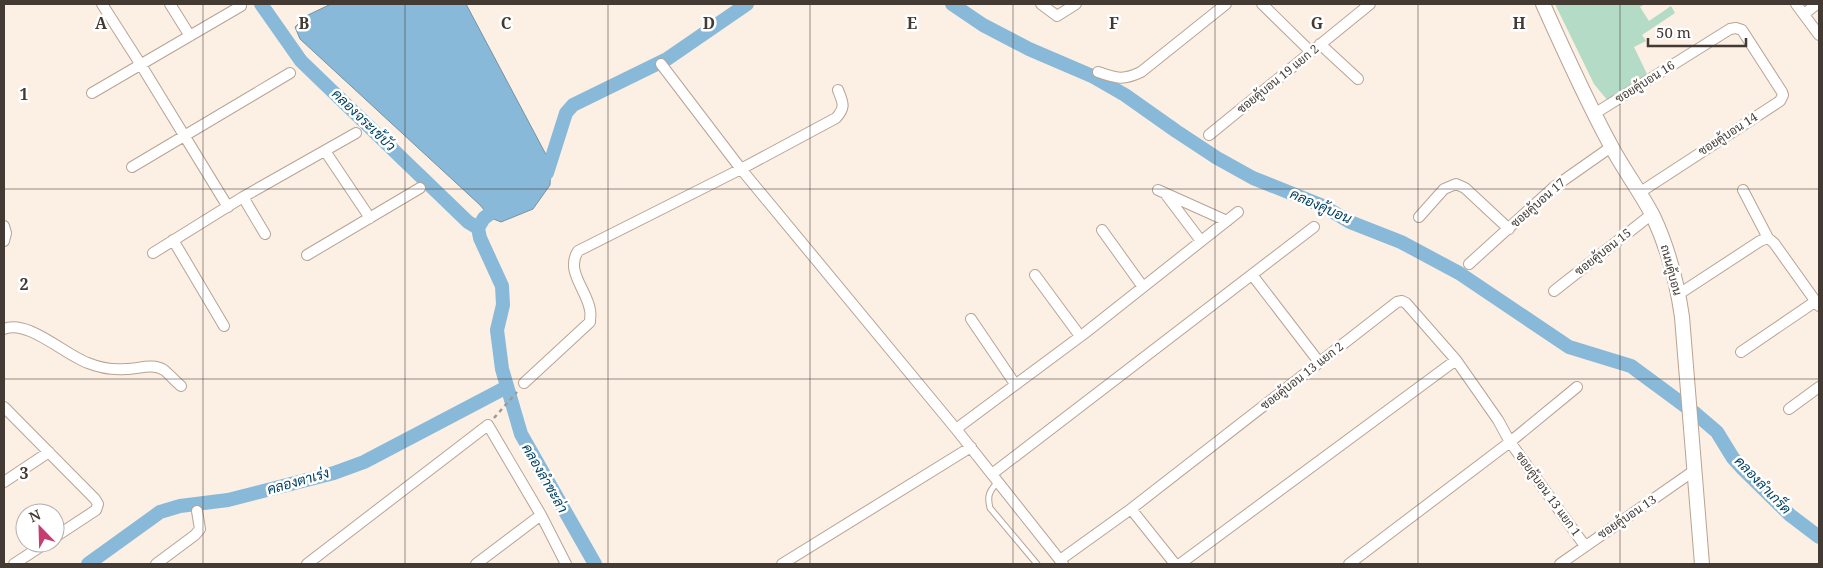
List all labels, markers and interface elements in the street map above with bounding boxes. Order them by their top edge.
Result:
text: A [95,12,108,34]
text: B [299,12,310,34]
text: C [501,12,512,34]
text: D [703,12,715,34]
text: E [907,12,917,34]
text: F [1109,12,1119,34]
text: G [1311,12,1323,34]
text: H [1512,12,1526,34]
scale bar [1648,15,1746,47]
text: 50 m [1656,22,1691,42]
street label: ซอยคู้บอน 19 แยก 2 [1233,40,1322,117]
street label: ซอยคู้บอน 16 [1612,56,1678,107]
text: 1 [19,83,29,105]
water label: คลองจระเข้บัว [328,84,400,155]
street label: ซอยคู้บอน 14 [1695,108,1761,159]
street label: ซอยคู้บอน 17 [1507,174,1569,231]
water label: คลองคู้บอน [1287,183,1355,229]
street label: ซอยคู้บอน 15 [1571,224,1635,279]
street label: ถนนคู้บอน [1657,243,1687,297]
text: 2 [19,273,29,295]
street label: ซอยคู้บอน 13 แยก 2 [1257,338,1347,413]
water label: คลองลำชะล่า [518,440,573,516]
street label: ซอยคู้บอน 13 แยก 1 [1512,448,1585,540]
water label: คลองลำเกร็ด [1731,452,1796,518]
text: 3 [19,462,29,484]
water label: คลองตาเร่ง [265,463,331,498]
street label: ซอยคู้บอน 13 [1594,491,1660,543]
north arrow [15,503,65,553]
text: N [26,505,44,526]

